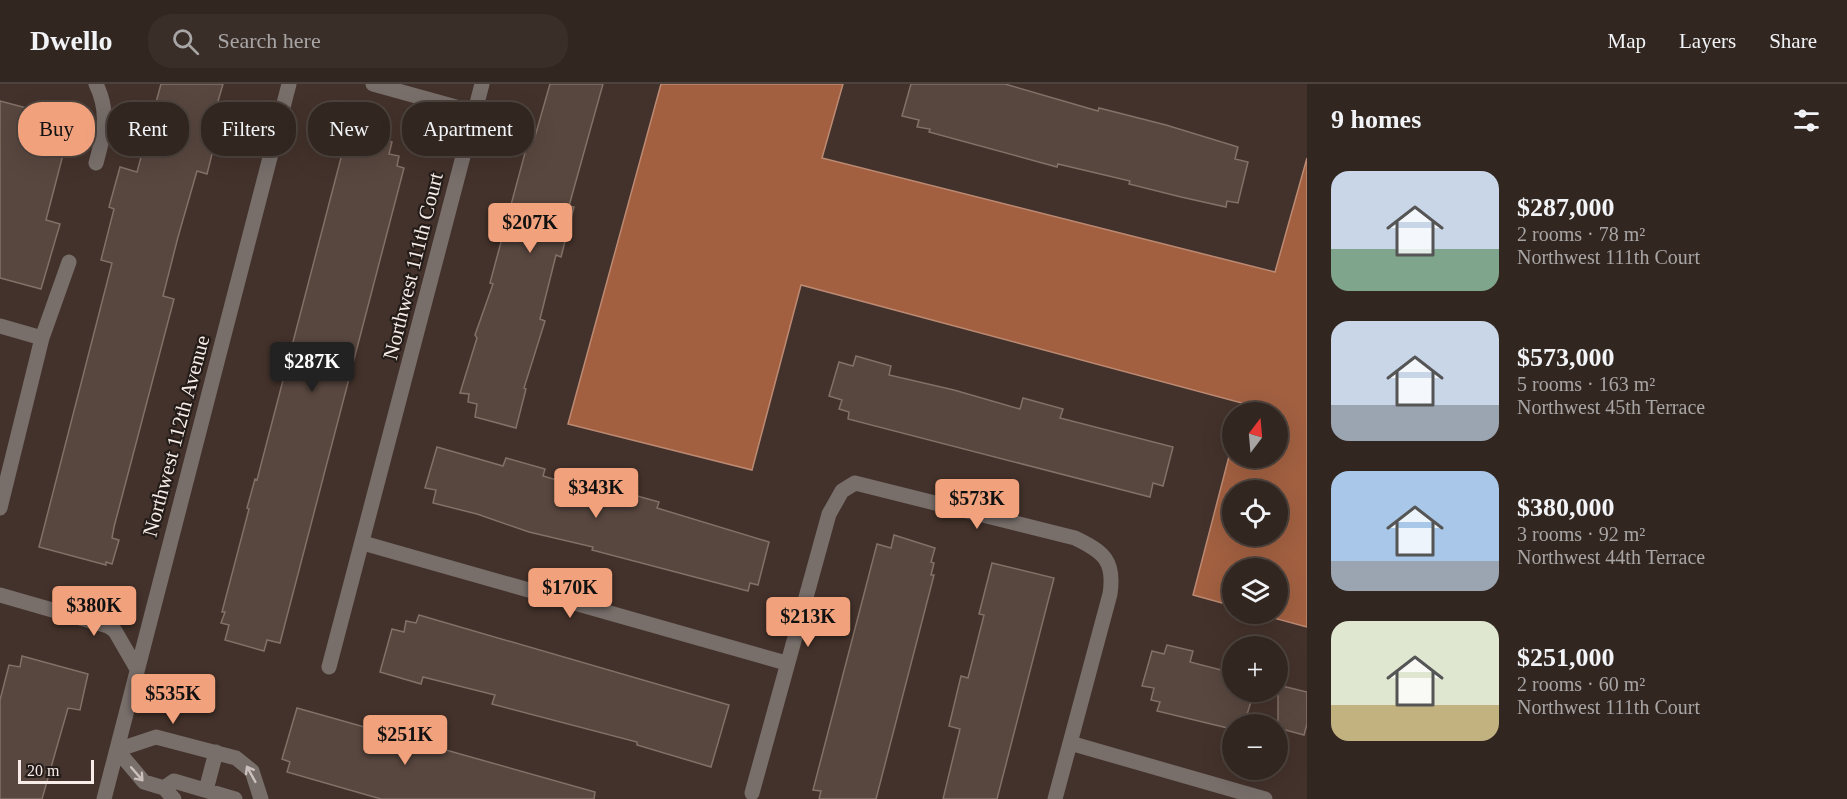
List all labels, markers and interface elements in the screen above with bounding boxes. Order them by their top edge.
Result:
search box [148,14,568,68]
text: Dwello [30,25,112,56]
icon: search [169,25,202,58]
text: Search here [217,28,321,53]
text: Map [1608,29,1646,53]
text: Layers [1679,29,1736,53]
text: Share [1769,29,1817,53]
chip: Buy [18,102,95,156]
chip: Rent [107,102,189,156]
chip: Filters [201,102,296,156]
chip: New [308,102,390,156]
chip: Apartment [402,102,534,156]
icon: filters [1790,104,1823,137]
text: 9 homes [1331,105,1421,134]
street label: Northwest 111th Court [378,170,448,362]
text: $287,000 [1517,193,1615,222]
icon: home [1379,195,1451,267]
pin: $207K [488,203,572,254]
text: $207K [502,211,558,233]
text: 2 rooms · 78 m² [1517,223,1645,245]
text: Northwest 111th Court [1517,246,1700,268]
street label: Northwest 112th Avenue [138,333,214,539]
pin: $287K [270,342,354,393]
text: $573,000 [1517,343,1615,372]
icon: home [1379,345,1451,417]
text: $287K [284,350,340,372]
text: 5 rooms · 163 m² [1517,373,1655,395]
text: Northwest 45th Terrace [1517,396,1705,418]
north arrow [1222,402,1288,468]
map controls [1222,402,1288,780]
pin: $343K [554,468,638,519]
text: $343K [568,476,624,498]
pin: $573K [935,479,1019,530]
button: locate [1222,480,1288,546]
text: $573K [949,487,1005,509]
text: $380,000 [1517,493,1615,522]
icon: home [1379,495,1451,567]
text: 3 rooms · 92 m² [1517,523,1645,545]
text: Northwest 44th Terrace [1517,546,1705,568]
button: layers [1222,558,1288,624]
pin: $170K [528,568,612,619]
text: $170K [542,576,598,598]
pin: $380K [52,586,136,637]
text: $380K [66,594,122,616]
pin: $213K [766,597,850,648]
text: $213K [780,605,836,627]
button: + [1222,636,1288,702]
text: $251,000 [1517,643,1615,672]
icon: home [1379,645,1451,717]
text: 2 rooms · 60 m² [1517,673,1645,695]
pin: $535K [131,674,215,725]
text: $535K [145,682,201,704]
text: Northwest 111th Court [1517,696,1700,718]
button: − [1222,714,1288,780]
pin: $251K [363,715,447,766]
text: $251K [377,723,433,745]
scale bar [18,757,94,784]
text: 20 m [27,762,59,779]
one-way arrow [130,766,144,781]
one-way arrow [245,766,257,783]

